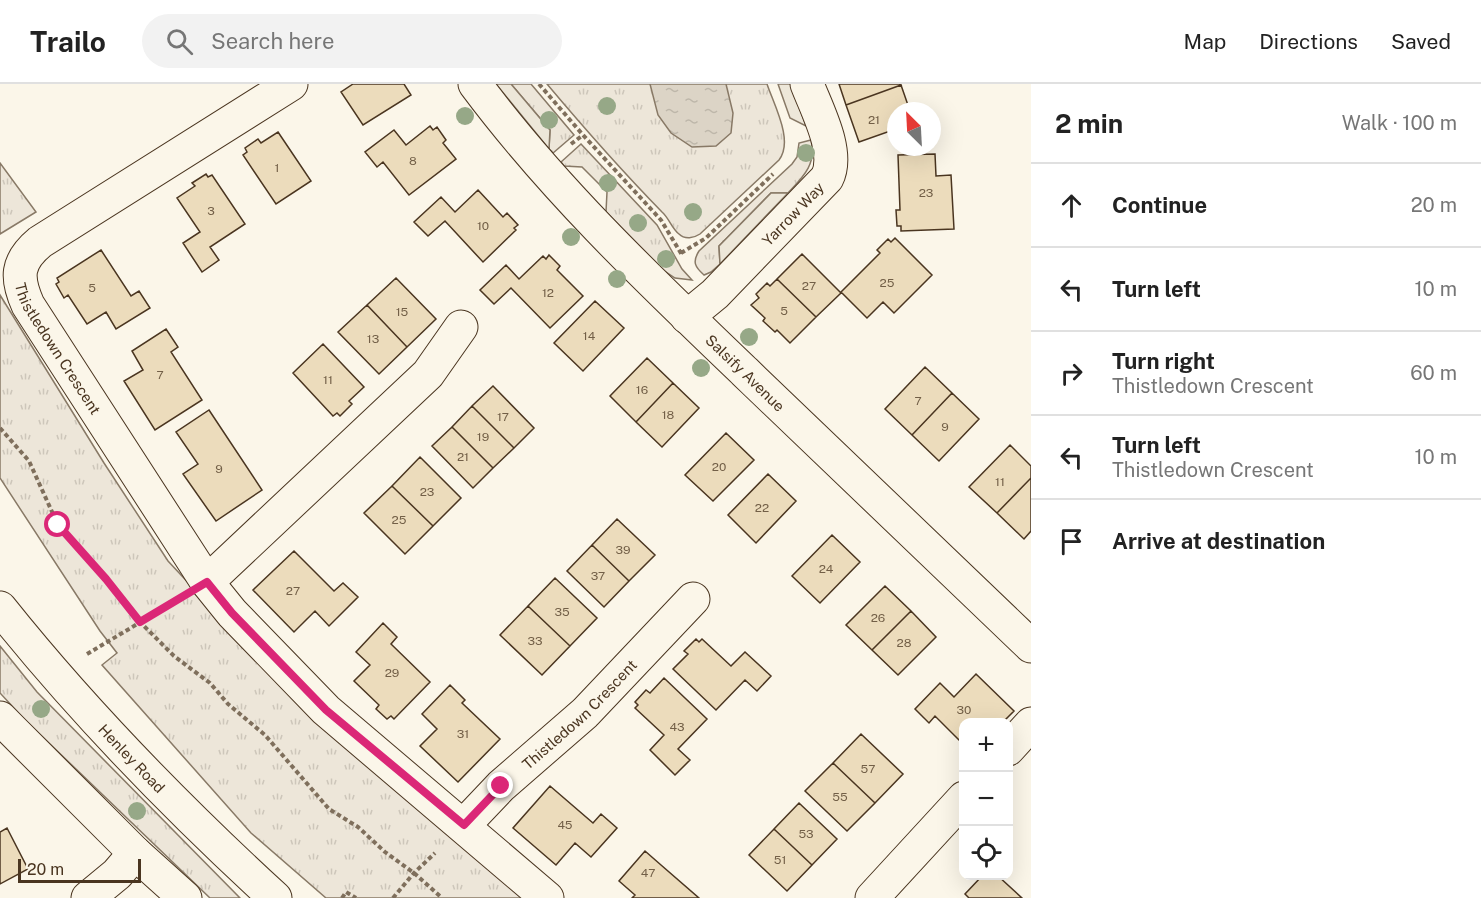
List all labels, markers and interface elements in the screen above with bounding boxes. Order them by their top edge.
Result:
search box [142,14,562,68]
text: Trailo [30,25,106,58]
icon: search [163,25,196,58]
text: Search here [211,28,334,54]
text: Map [1184,29,1226,54]
text: Directions [1259,29,1358,54]
text: Saved [1391,29,1451,54]
north arrow [887,102,941,156]
text: 2 min [1055,108,1123,139]
text: Walk · 100 m [1342,111,1457,135]
house number: 21 [868,113,880,127]
house number: 8 [409,154,417,168]
house number: 1 [275,161,279,175]
street label: Yarrow Way [758,179,827,249]
house number: 23 [919,186,933,200]
icon: ahead [1055,189,1088,222]
text: Continue [1112,192,1207,218]
text: 20 m [1411,193,1457,217]
house number: 3 [207,204,215,218]
house number: 10 [477,219,489,233]
icon: left [1055,273,1088,306]
house number: 25 [880,276,895,290]
text: Turn left [1112,276,1201,302]
text: 10 m [1414,277,1457,301]
house number: 27 [802,279,816,293]
street label: Thistledown Crescent [12,281,105,417]
house number: 5 [88,281,96,295]
house number: 12 [542,286,554,300]
house number: 5 [780,304,788,318]
house number: 15 [396,305,409,319]
house number: 14 [583,329,596,343]
street label: Salsify Avenue [702,331,789,414]
house number: 13 [367,332,379,346]
text: Turn right [1112,348,1215,374]
icon: right [1055,357,1088,390]
text: 60 m [1410,361,1457,385]
house number: 7 [156,368,164,382]
house number: 11 [323,373,333,387]
text: Thistledown Crescent [1112,374,1314,398]
house number: 16 [636,383,648,397]
house number: 7 [914,394,922,408]
house number: 18 [662,408,675,422]
house number: 17 [497,410,509,424]
house number: 9 [941,420,949,434]
house number: 19 [477,430,489,444]
text: Turn left [1112,432,1201,458]
icon: left [1055,441,1088,474]
text: 10 m [1414,445,1457,469]
house number: 21 [457,450,469,464]
text: Thistledown Crescent [1112,458,1314,482]
house number: 20 [712,460,726,474]
house number: 9 [215,462,223,476]
house number: 11 [995,475,1005,489]
house number: 23 [420,485,434,499]
house number: 22 [755,501,769,515]
route start [44,511,70,537]
house number: 25 [392,513,407,527]
icon: arrive [1055,525,1088,558]
text: Arrive at destination [1112,528,1325,554]
house number: 39 [616,543,630,557]
house number: 24 [819,562,834,576]
house number: 37 [591,569,605,583]
house number: 27 [286,584,300,598]
house number: 35 [554,605,570,619]
house number: 26 [871,611,885,625]
house number: 33 [527,634,543,648]
house number: 28 [897,636,912,650]
street label: Thistledown Crescent [518,656,640,772]
house number: 29 [385,666,399,680]
house number: 30 [957,703,971,717]
map controls [959,718,1013,880]
button: + [959,718,1013,772]
street label: Henley Road [95,720,169,796]
house number: 43 [669,720,685,734]
house number: 31 [457,727,469,741]
house number: 57 [861,762,875,776]
route end [487,772,513,798]
button: − [959,772,1013,826]
house number: 55 [832,790,848,804]
house number: 45 [557,818,573,832]
button: locate [959,826,1013,880]
house number: 53 [798,827,814,841]
house number: 51 [774,853,786,867]
scale bar [18,856,141,884]
text: 20 m [27,860,64,879]
house number: 47 [641,866,655,880]

